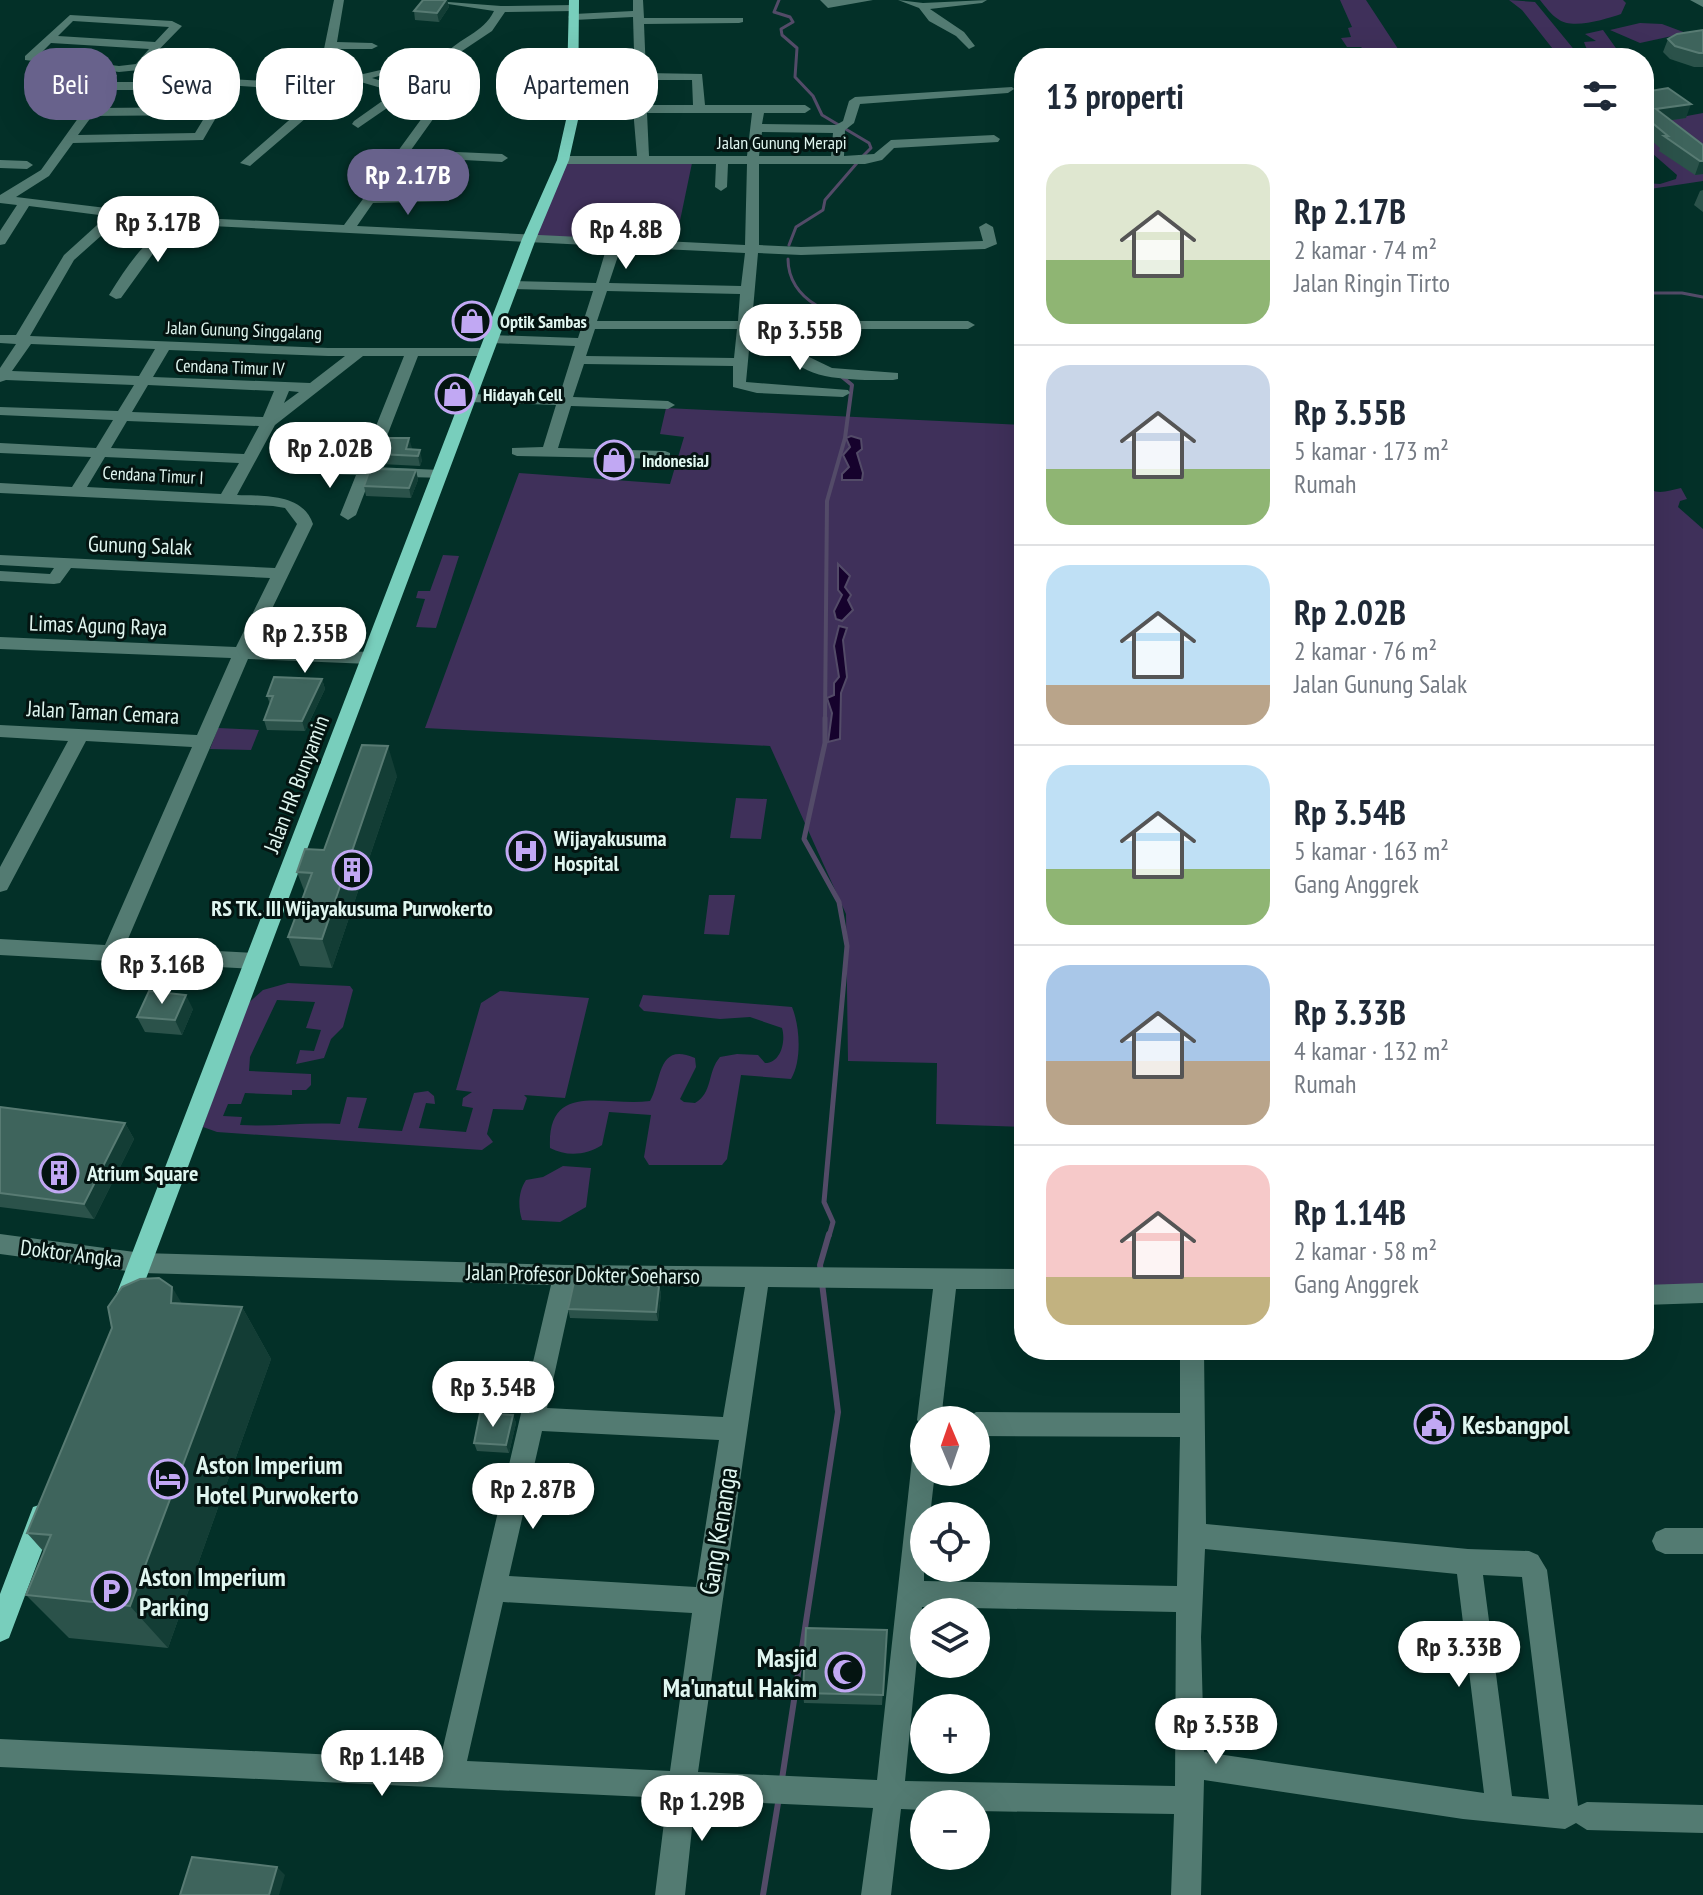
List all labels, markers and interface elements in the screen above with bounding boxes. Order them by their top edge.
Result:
chip: Beli [24,48,117,120]
chip: Sewa [133,48,240,120]
chip: Filter [256,48,363,120]
chip: Baru [379,48,480,120]
chip: Apartemen [496,48,658,120]
text: 13 properti [1046,74,1184,118]
icon: filters [1578,74,1622,118]
street label: Jalan Gunung Merapi [716,131,847,154]
pin: Rp 2.17B [325,149,491,217]
text: Rp 2.17B [365,158,451,191]
text: Rp 2.17B [1294,189,1406,233]
pin: Rp 3.17B [75,196,241,264]
icon: home [1110,196,1206,292]
pin: Rp 4.8B [552,203,700,271]
text: Rp 3.17B [115,205,201,238]
text: Rp 4.8B [589,212,663,245]
text: 2 kamar · 74 m² [1294,233,1437,266]
text: Jalan Ringin Tirto [1294,266,1450,299]
shop icon: Optik Sambas [451,300,493,342]
pin: Rp 3.55B [717,304,883,372]
place label: Optik Sambas [500,310,587,333]
text: Rp 3.55B [757,313,843,346]
street label: Jalan Gunung Singgalang [165,316,322,344]
street label: Cendana Timur IV [175,354,286,380]
shop icon: Hidayah Cell [434,373,476,415]
place label: Hidayah Cell [483,383,563,406]
text: Rp 3.55B [1294,390,1406,434]
icon: home [1110,397,1206,493]
pin: Rp 2.02B [247,422,413,490]
text: Rp 2.02B [287,431,373,464]
text: 5 kamar · 173 m² [1294,434,1449,467]
shop icon: IndonesiaJ [593,439,635,481]
place label: IndonesiaJ [642,449,709,472]
street label: Cendana Timur I [102,461,204,489]
text: Rumah [1294,467,1357,500]
street label: Gunung Salak [87,529,193,561]
text: Rp 2.02B [1294,590,1406,634]
icon: home [1110,597,1206,693]
pin: Rp 2.35B [222,607,388,675]
street label: Limas Agung Raya [29,609,167,641]
text: Rp 2.35B [262,616,348,649]
text: 2 kamar · 76 m² [1294,634,1437,667]
text: Jalan Gunung Salak [1294,667,1467,700]
street label: Jalan Taman Cemara [25,694,180,730]
street label: Jalan HR Bunyamin [257,711,335,858]
text: Rp 3.54B [1294,790,1406,834]
icon: home [1110,797,1206,893]
place label: Wijayakusuma Hospital [553,824,667,877]
hospital icon: Wijayakusuma Hospital [505,830,547,872]
text: 5 kamar · 163 m² [1294,834,1449,867]
building icon: RS TK. III Wijayakusuma Purwokerto [331,849,373,891]
text: Gang Anggrek [1294,867,1419,900]
place label: RS TK. III Wijayakusuma Purwokerto [211,894,493,922]
pin: Rp 3.16B [79,938,245,1006]
text: Rp 3.16B [119,947,205,980]
text: Rp 3.33B [1294,990,1406,1034]
icon: home [1110,997,1206,1093]
text: 4 kamar · 132 m² [1294,1034,1449,1067]
text: Rumah [1294,1067,1357,1100]
building icon: Atrium Square [38,1152,80,1194]
place label: Atrium Square [86,1159,198,1187]
text: Rp 1.14B [1294,1190,1406,1234]
icon: home [1110,1197,1206,1293]
street label: Doktor Angka [19,1233,123,1273]
text: 2 kamar · 58 m² [1294,1234,1437,1267]
street label: Jalan Profesor Dokter Soeharso [465,1258,700,1290]
text: Gang Anggrek [1294,1267,1419,1300]
pin: Rp 3.54B [410,1361,576,1429]
text: Rp 3.54B [450,1370,536,1403]
public building icon: Kesbangpol [1413,1403,1455,1445]
north arrow [910,1406,990,1486]
map controls [910,1406,990,1870]
place label: Kesbangpol [1462,1408,1570,1441]
place label: Aston Imperium Hotel Purwokerto [195,1448,359,1511]
hotel icon: Aston Imperium Hotel Purwokerto [147,1458,189,1500]
pin: Rp 2.87B [450,1463,616,1531]
street label: Gang Kenanga [692,1465,744,1597]
text: Rp 2.87B [490,1472,576,1505]
button: locate [910,1502,990,1582]
place label: Aston Imperium Parking [138,1560,286,1623]
parking icon: Aston Imperium Parking [90,1570,132,1612]
button: layers [910,1598,990,1678]
pin: Rp 3.33B [1376,1621,1542,1689]
text: Rp 3.33B [1416,1630,1502,1663]
place label: Masjid Ma'unatul Hakim [663,1641,817,1704]
mosque icon: Masjid Ma'unatul Hakim [824,1651,866,1693]
button: + [910,1694,990,1774]
pin: Rp 3.53B [1133,1698,1299,1766]
text: Rp 3.53B [1173,1707,1259,1740]
pin: Rp 1.14B [299,1730,465,1798]
text: Rp 1.14B [339,1739,425,1772]
pin: Rp 1.29B [619,1775,785,1843]
text: Rp 1.29B [659,1784,745,1817]
button: − [910,1790,990,1870]

